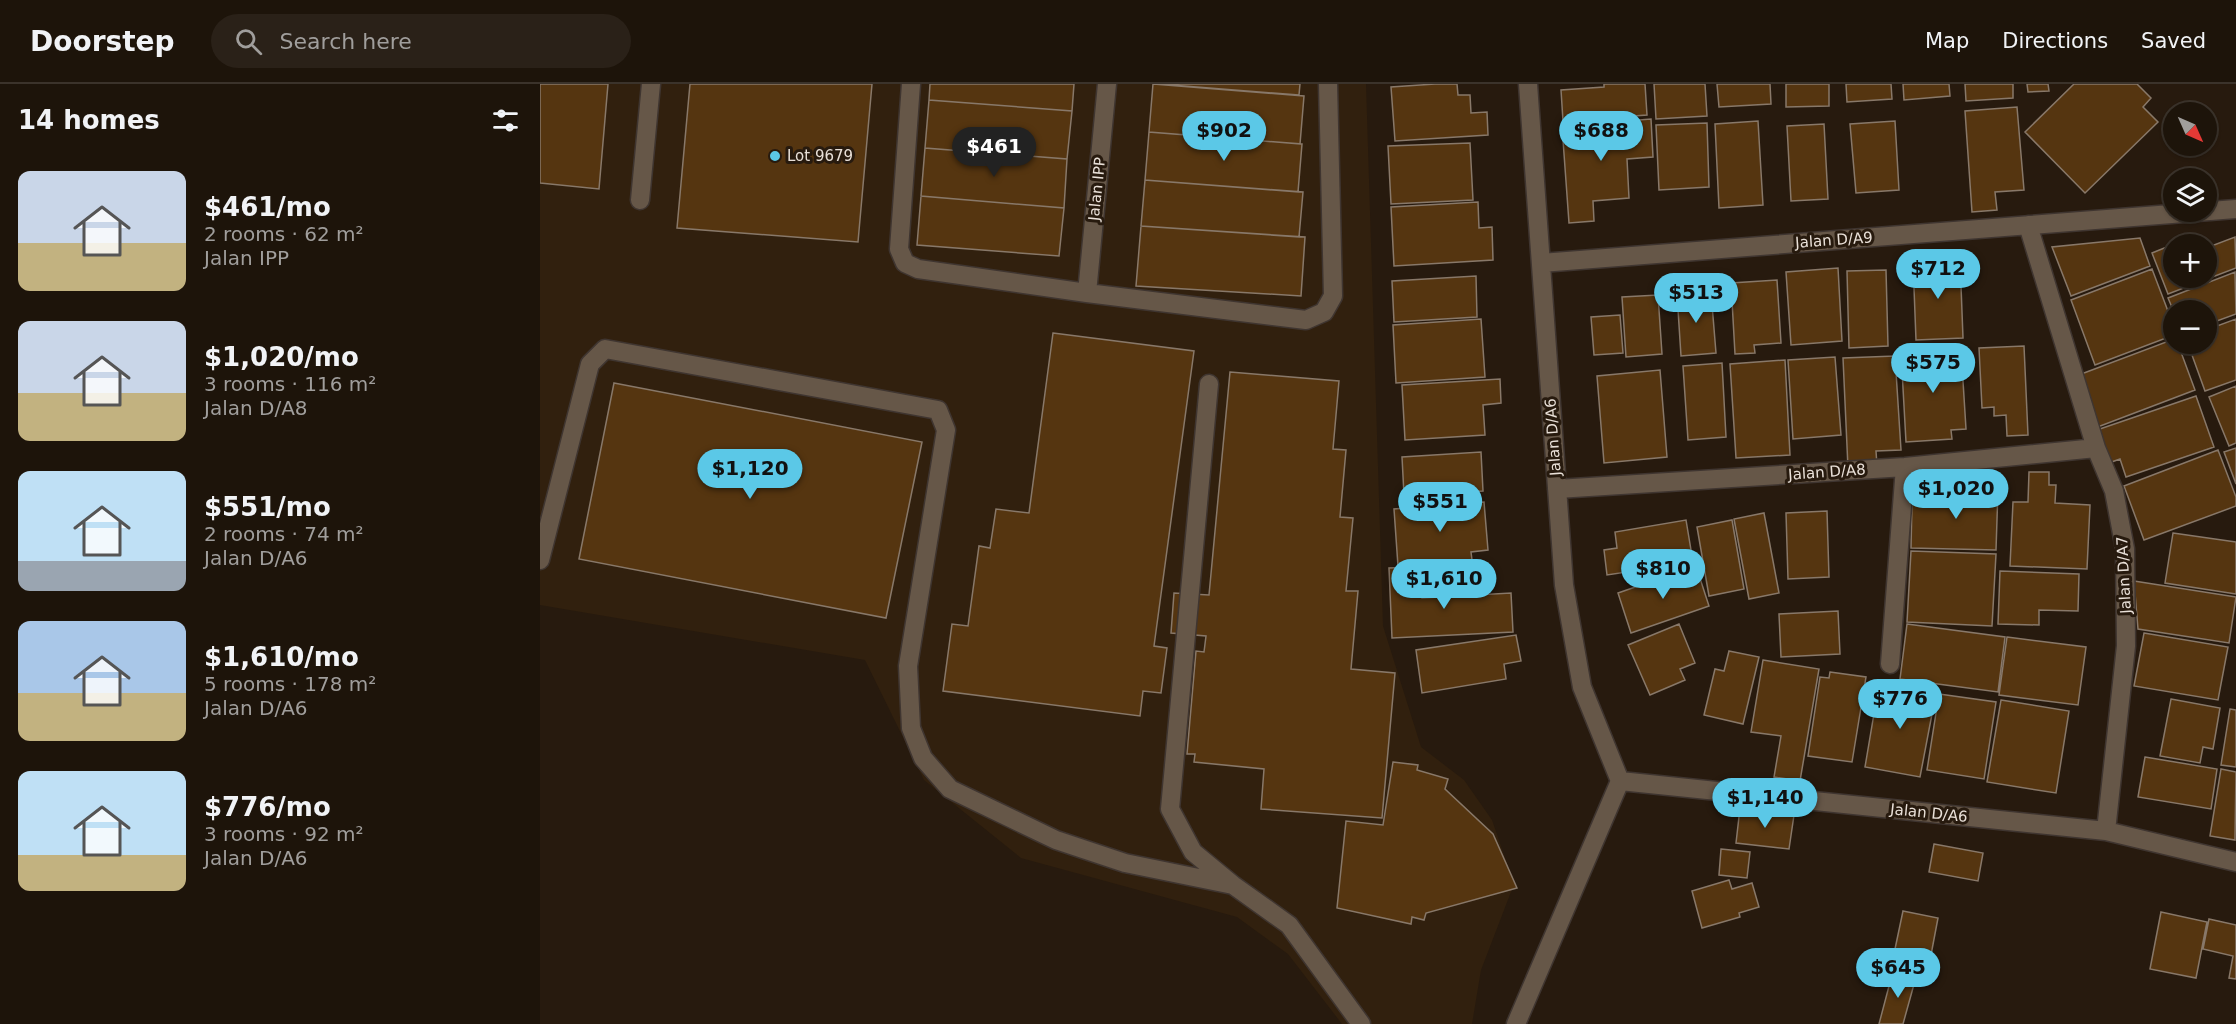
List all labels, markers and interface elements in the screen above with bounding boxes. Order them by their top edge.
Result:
search box [211,14,631,68]
text: Doorstep [30,25,175,58]
icon: search [232,25,265,58]
text: Search here [280,29,412,54]
text: Map [1925,29,1969,53]
text: Directions [2002,29,2108,53]
text: Saved [2141,29,2206,53]
north arrow [2163,102,2217,156]
map controls [2163,102,2217,354]
icon: filters [489,104,522,137]
text: 14 homes [18,105,160,135]
pin: $902 [1188,111,1260,162]
pin: $688 [1565,111,1637,162]
text: $902 [1196,118,1252,142]
text: $688 [1573,118,1629,142]
pin: $461 [958,127,1030,178]
text: $461 [966,134,1022,158]
place label: Lot 9679 [787,147,853,165]
marker: Lot 9679 [768,149,782,163]
street label: Jalan IPP [1085,156,1109,223]
button: layers [2163,168,2217,222]
text: $461/mo [204,192,331,222]
icon: home [66,195,138,267]
text: 2 rooms · 62 m² [204,222,364,246]
street label: Jalan D/A9 [1794,228,1873,252]
button: + [2163,234,2217,288]
text: Jalan IPP [204,246,289,270]
pin: $712 [1902,249,1974,300]
text: $712 [1910,256,1966,280]
pin: $513 [1660,273,1732,324]
text: $513 [1668,280,1724,304]
button: − [2163,300,2217,354]
text: $1,020/mo [204,342,359,372]
pin: $575 [1897,343,1969,394]
icon: home [66,345,138,417]
text: $575 [1905,350,1961,374]
text: 3 rooms · 116 m² [204,372,376,396]
text: Jalan D/A8 [204,396,308,420]
street label: Jalan D/A6 [1541,398,1565,477]
pin: $1,120 [701,449,799,500]
text: $1,120 [711,456,789,480]
street label: Jalan D/A8 [1787,460,1866,484]
pin: $1,020 [1907,469,2005,520]
text: $1,020 [1917,476,1995,500]
pin: $551 [1404,482,1476,533]
text: $551 [1412,489,1468,513]
text: $551/mo [204,492,331,522]
icon: home [66,495,138,567]
text: 2 rooms · 74 m² [204,522,364,546]
street label: Jalan D/A7 [2113,536,2135,615]
text: Jalan D/A6 [204,546,308,570]
pin: $810 [1627,549,1699,600]
text: $810 [1635,556,1691,580]
pin: $1,610 [1395,559,1493,610]
text: $1,610 [1405,566,1483,590]
text: $1,610/mo [204,642,359,672]
icon: home [66,645,138,717]
text: 5 rooms · 178 m² [204,672,376,696]
pin: $776 [1864,679,1936,730]
text: $776 [1872,686,1928,710]
text: Jalan D/A6 [204,696,308,720]
pin: $1,140 [1716,778,1814,829]
text: $1,140 [1726,785,1804,809]
text: $776/mo [204,792,331,822]
icon: home [66,795,138,867]
street label: Jalan D/A6 [1888,800,1969,826]
text: 3 rooms · 92 m² [204,822,364,846]
text: Jalan D/A6 [204,846,308,870]
pin: $645 [1862,948,1934,999]
text: $645 [1870,955,1926,979]

